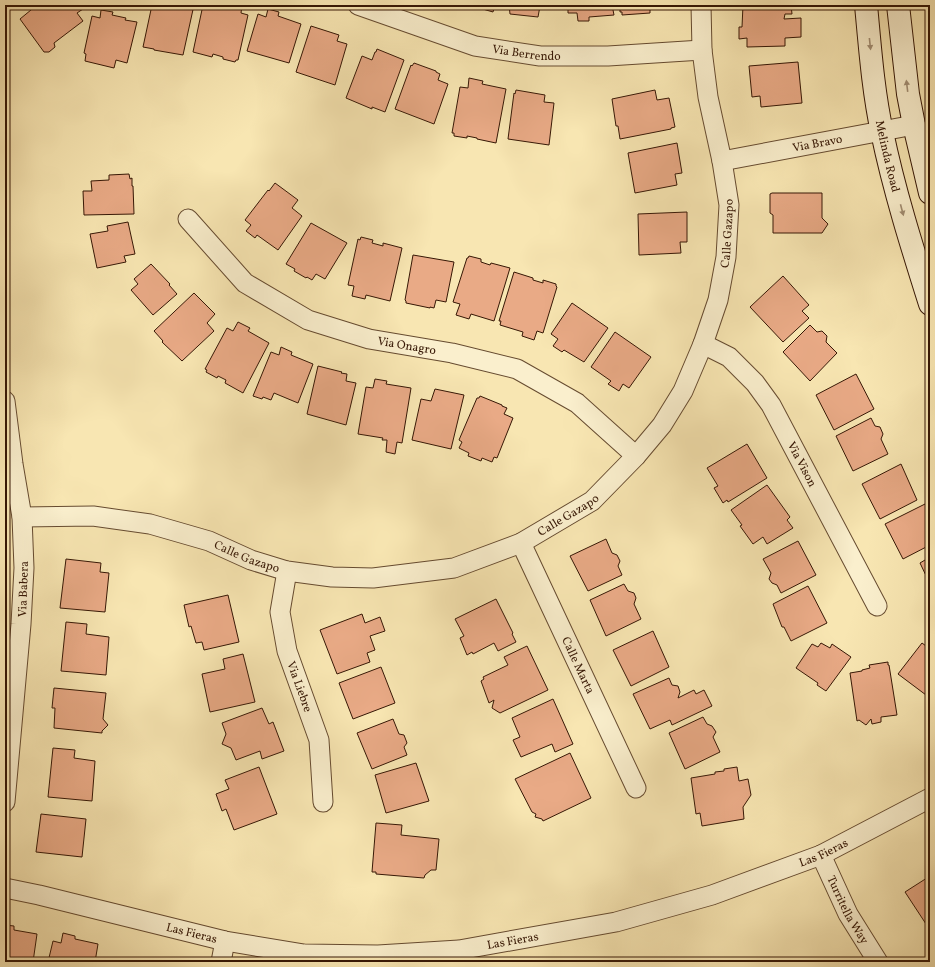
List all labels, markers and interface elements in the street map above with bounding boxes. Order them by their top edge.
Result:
one-way arrow [867,38,873,50]
street label: Via Berrendo [491,42,561,65]
one-way arrow [904,80,911,92]
street label: Melinda Road [871,119,903,194]
street label: Via Bravo [791,132,844,157]
street label: Calle Gazapo [717,198,738,269]
one-way arrow [899,204,905,216]
street label: Via Onagro [376,334,437,359]
street label: Via Vison [783,439,820,490]
street label: Calle Gazapo [535,491,603,540]
street label: Calle Gazapo [211,537,281,577]
street label: Via Babera [15,561,33,617]
street label: Calle Marta [557,634,598,697]
street label: Via Liebre [282,659,315,715]
street label: Las Fieras [797,835,851,871]
street label: Turritella Way [823,873,872,948]
street label: Las Fieras [164,920,219,948]
street label: Las Fieras [486,929,540,954]

